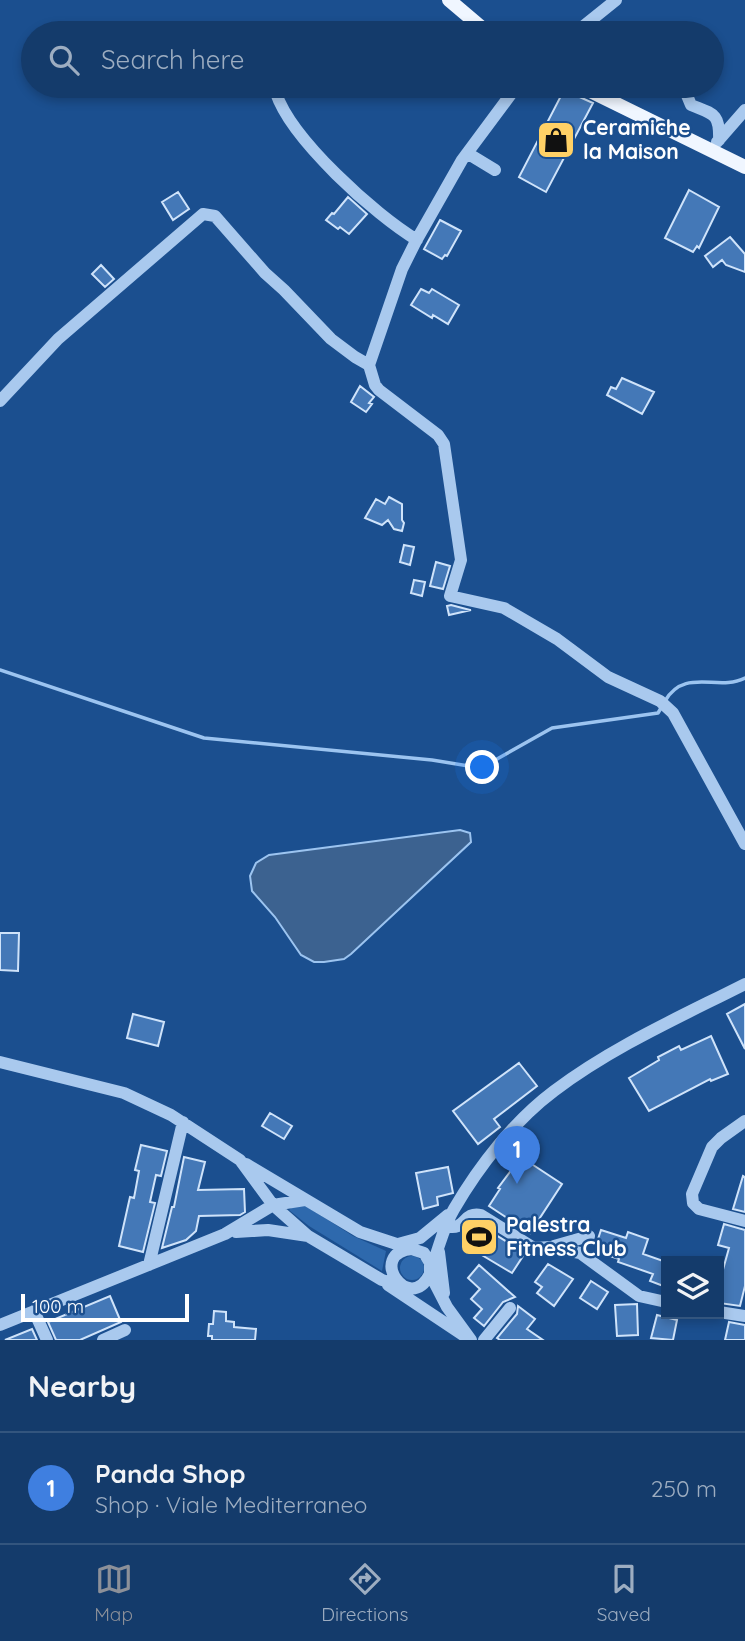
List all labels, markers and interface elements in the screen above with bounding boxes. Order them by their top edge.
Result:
search box [21,21,724,98]
icon: search [45,41,83,79]
text: Search here [101,43,245,76]
place label: Ceramiche la Maison [583,114,691,164]
shop icon: Ceramiche la Maison [535,119,577,161]
your location [465,750,499,784]
pin: 1 [494,1126,540,1184]
place label: Palestra Fitness Club [506,1211,627,1261]
sports icon: Palestra Fitness Club [458,1216,500,1258]
map controls [661,1256,724,1319]
button: layers [661,1256,724,1319]
scale bar [21,1291,189,1323]
text: 100 m [32,1294,84,1318]
text: Nearby [28,1367,136,1405]
text: Panda Shop [95,1457,246,1490]
text: 1 [47,1474,55,1503]
text: 250 m [651,1474,717,1503]
text: Shop · Viale Mediterraneo [95,1490,367,1519]
tab: Map [94,1560,133,1626]
tab: Directions [321,1560,408,1626]
tab: Saved [597,1560,651,1626]

